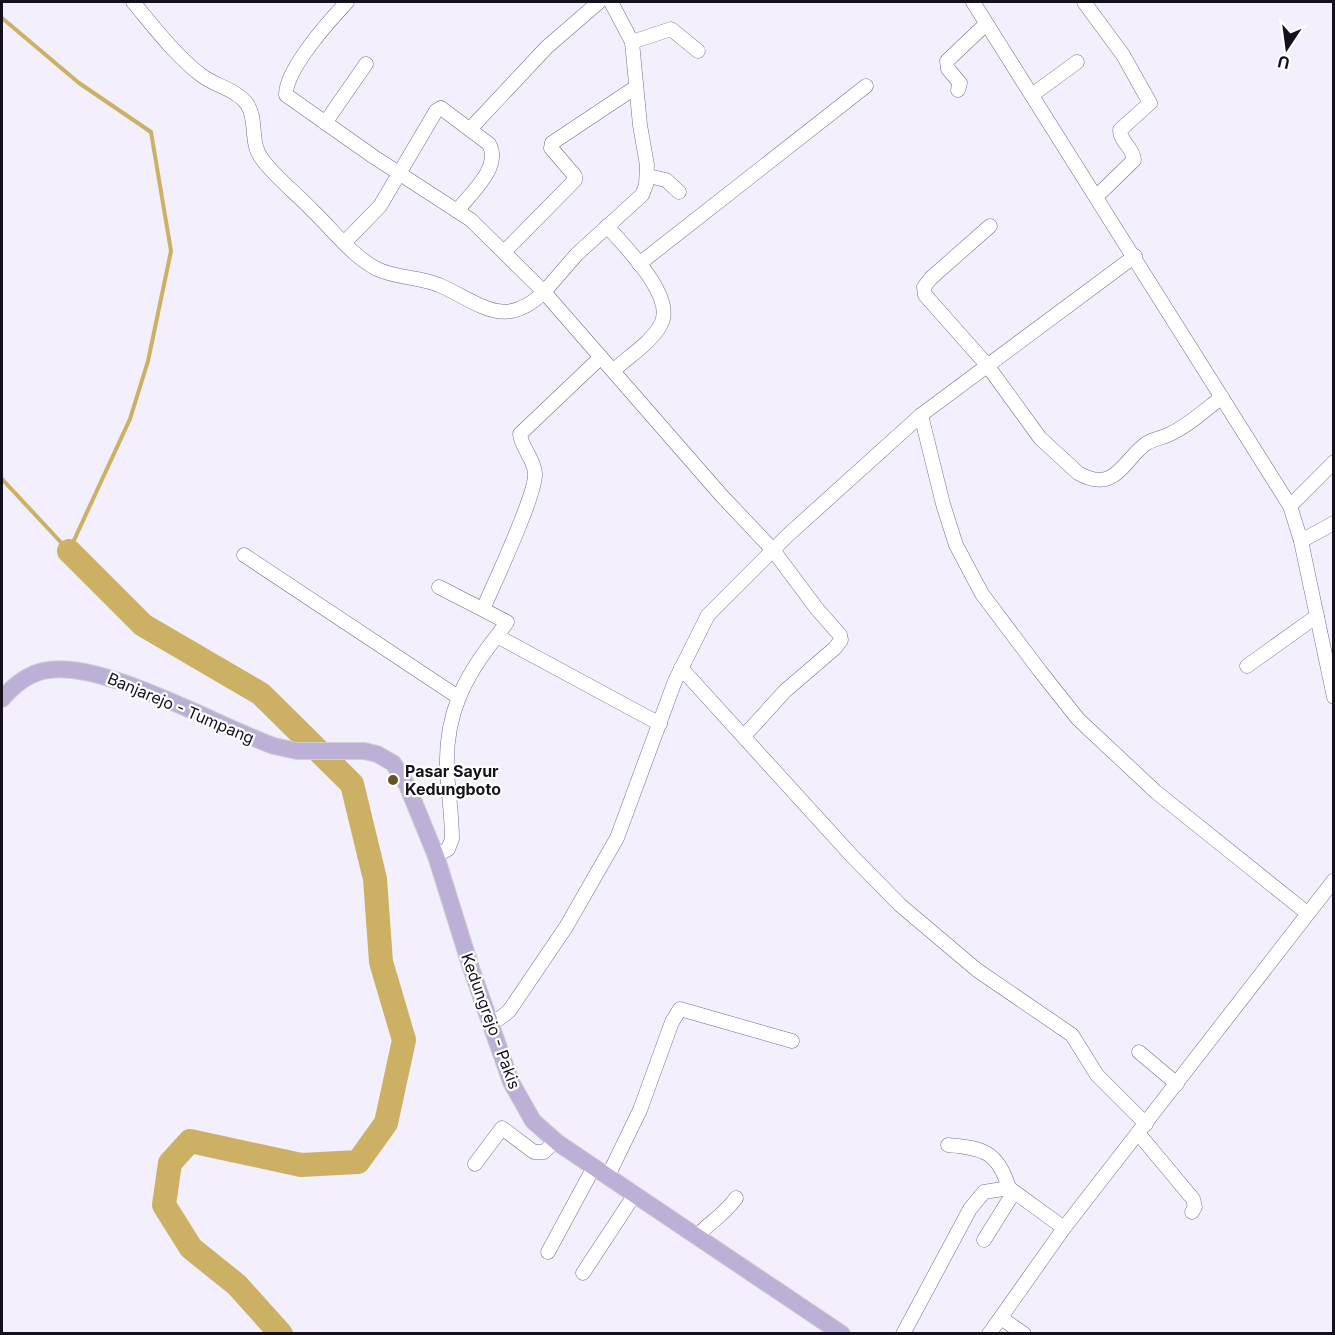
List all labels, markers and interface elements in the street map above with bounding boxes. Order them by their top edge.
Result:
north arrow [1257,18,1317,78]
text: U [1276,52,1292,74]
street label: Banjarejo - Tumpang [105,668,257,748]
place label: Pasar Sayur Kedungboto [405,761,501,799]
marker: Pasar Sayur Kedungboto [386,773,400,787]
street label: Kedungrejo - Pakis [457,950,525,1092]

